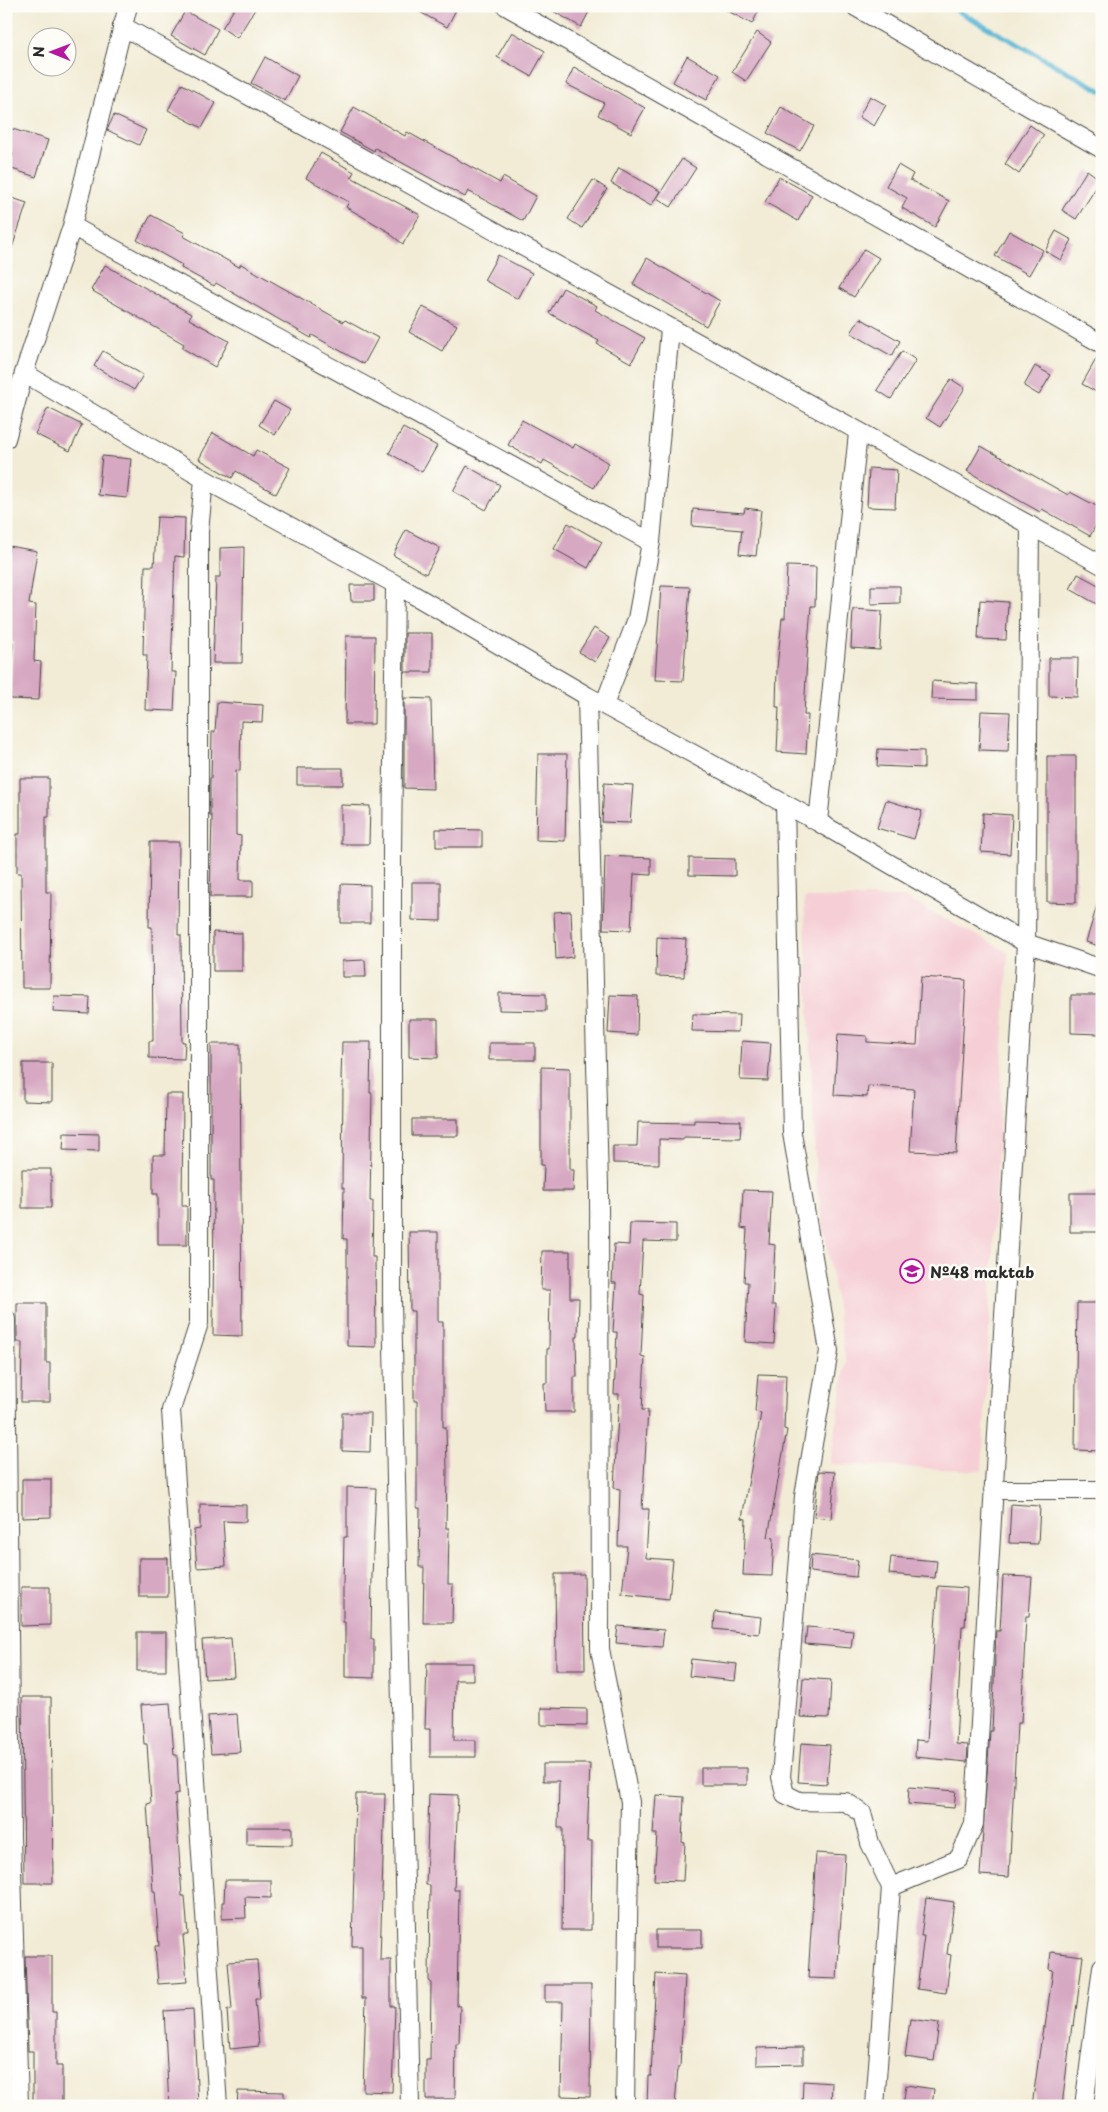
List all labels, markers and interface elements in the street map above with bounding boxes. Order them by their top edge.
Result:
north arrow [28,28,78,78]
text: N [28,46,49,57]
school or university icon: №48 maktab [899,1258,925,1284]
place label: №48 maktab [930,1260,1034,1283]

